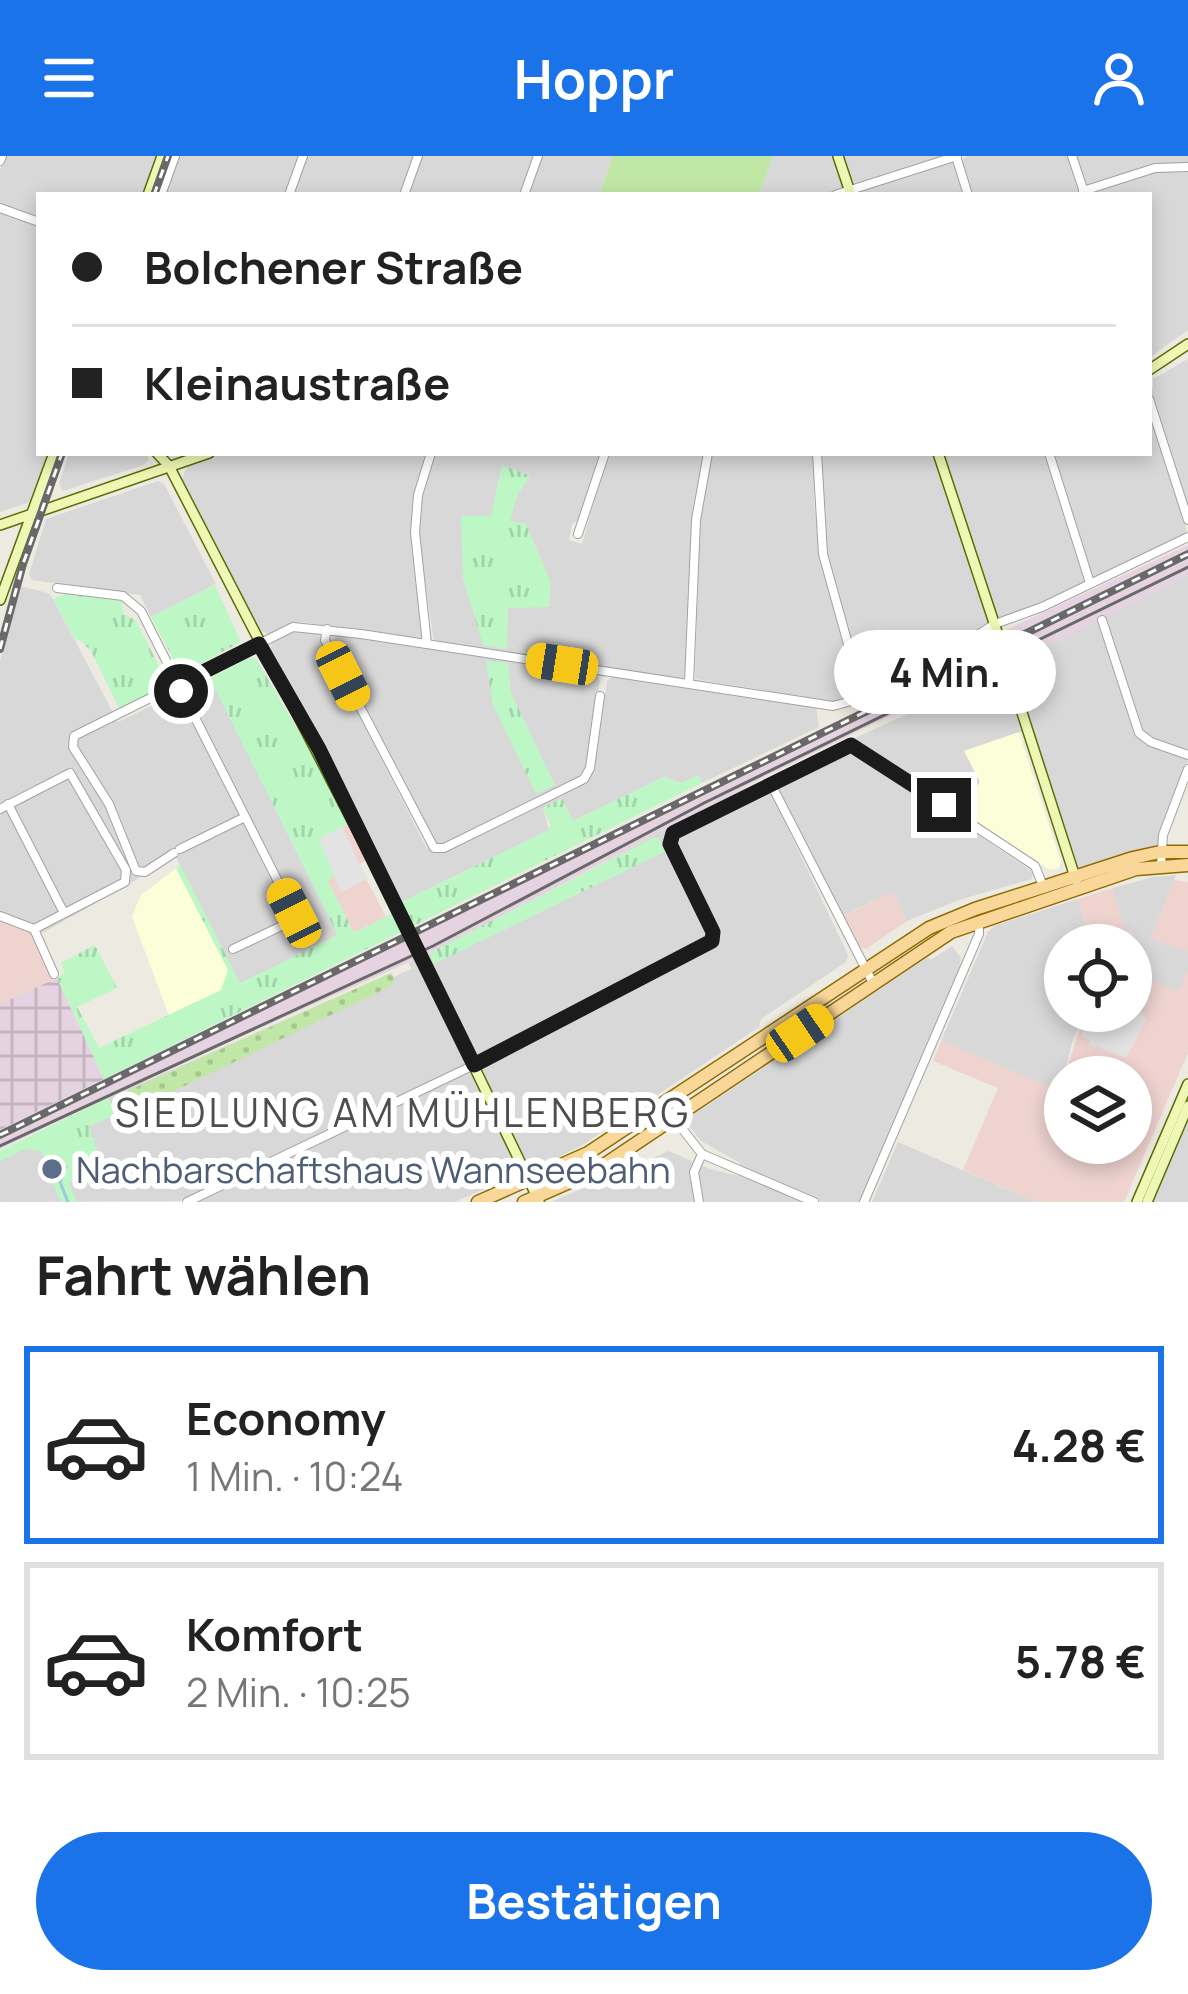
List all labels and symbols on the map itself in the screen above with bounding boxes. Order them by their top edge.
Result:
callout: 4 Min. [833,631,1055,715]
car [311,636,375,716]
car [524,641,600,687]
route start [154,664,208,718]
route end [917,778,971,832]
car [262,873,326,953]
car [760,998,840,1068]
district label: SIEDLUNG AM MÜHLENBERG [115,1085,691,1139]
place label: Nachbarschaftshaus Wannseebahn [76,1145,671,1194]
marker: Nachbarschaftshaus Wannseebahn [39,1156,65,1182]

